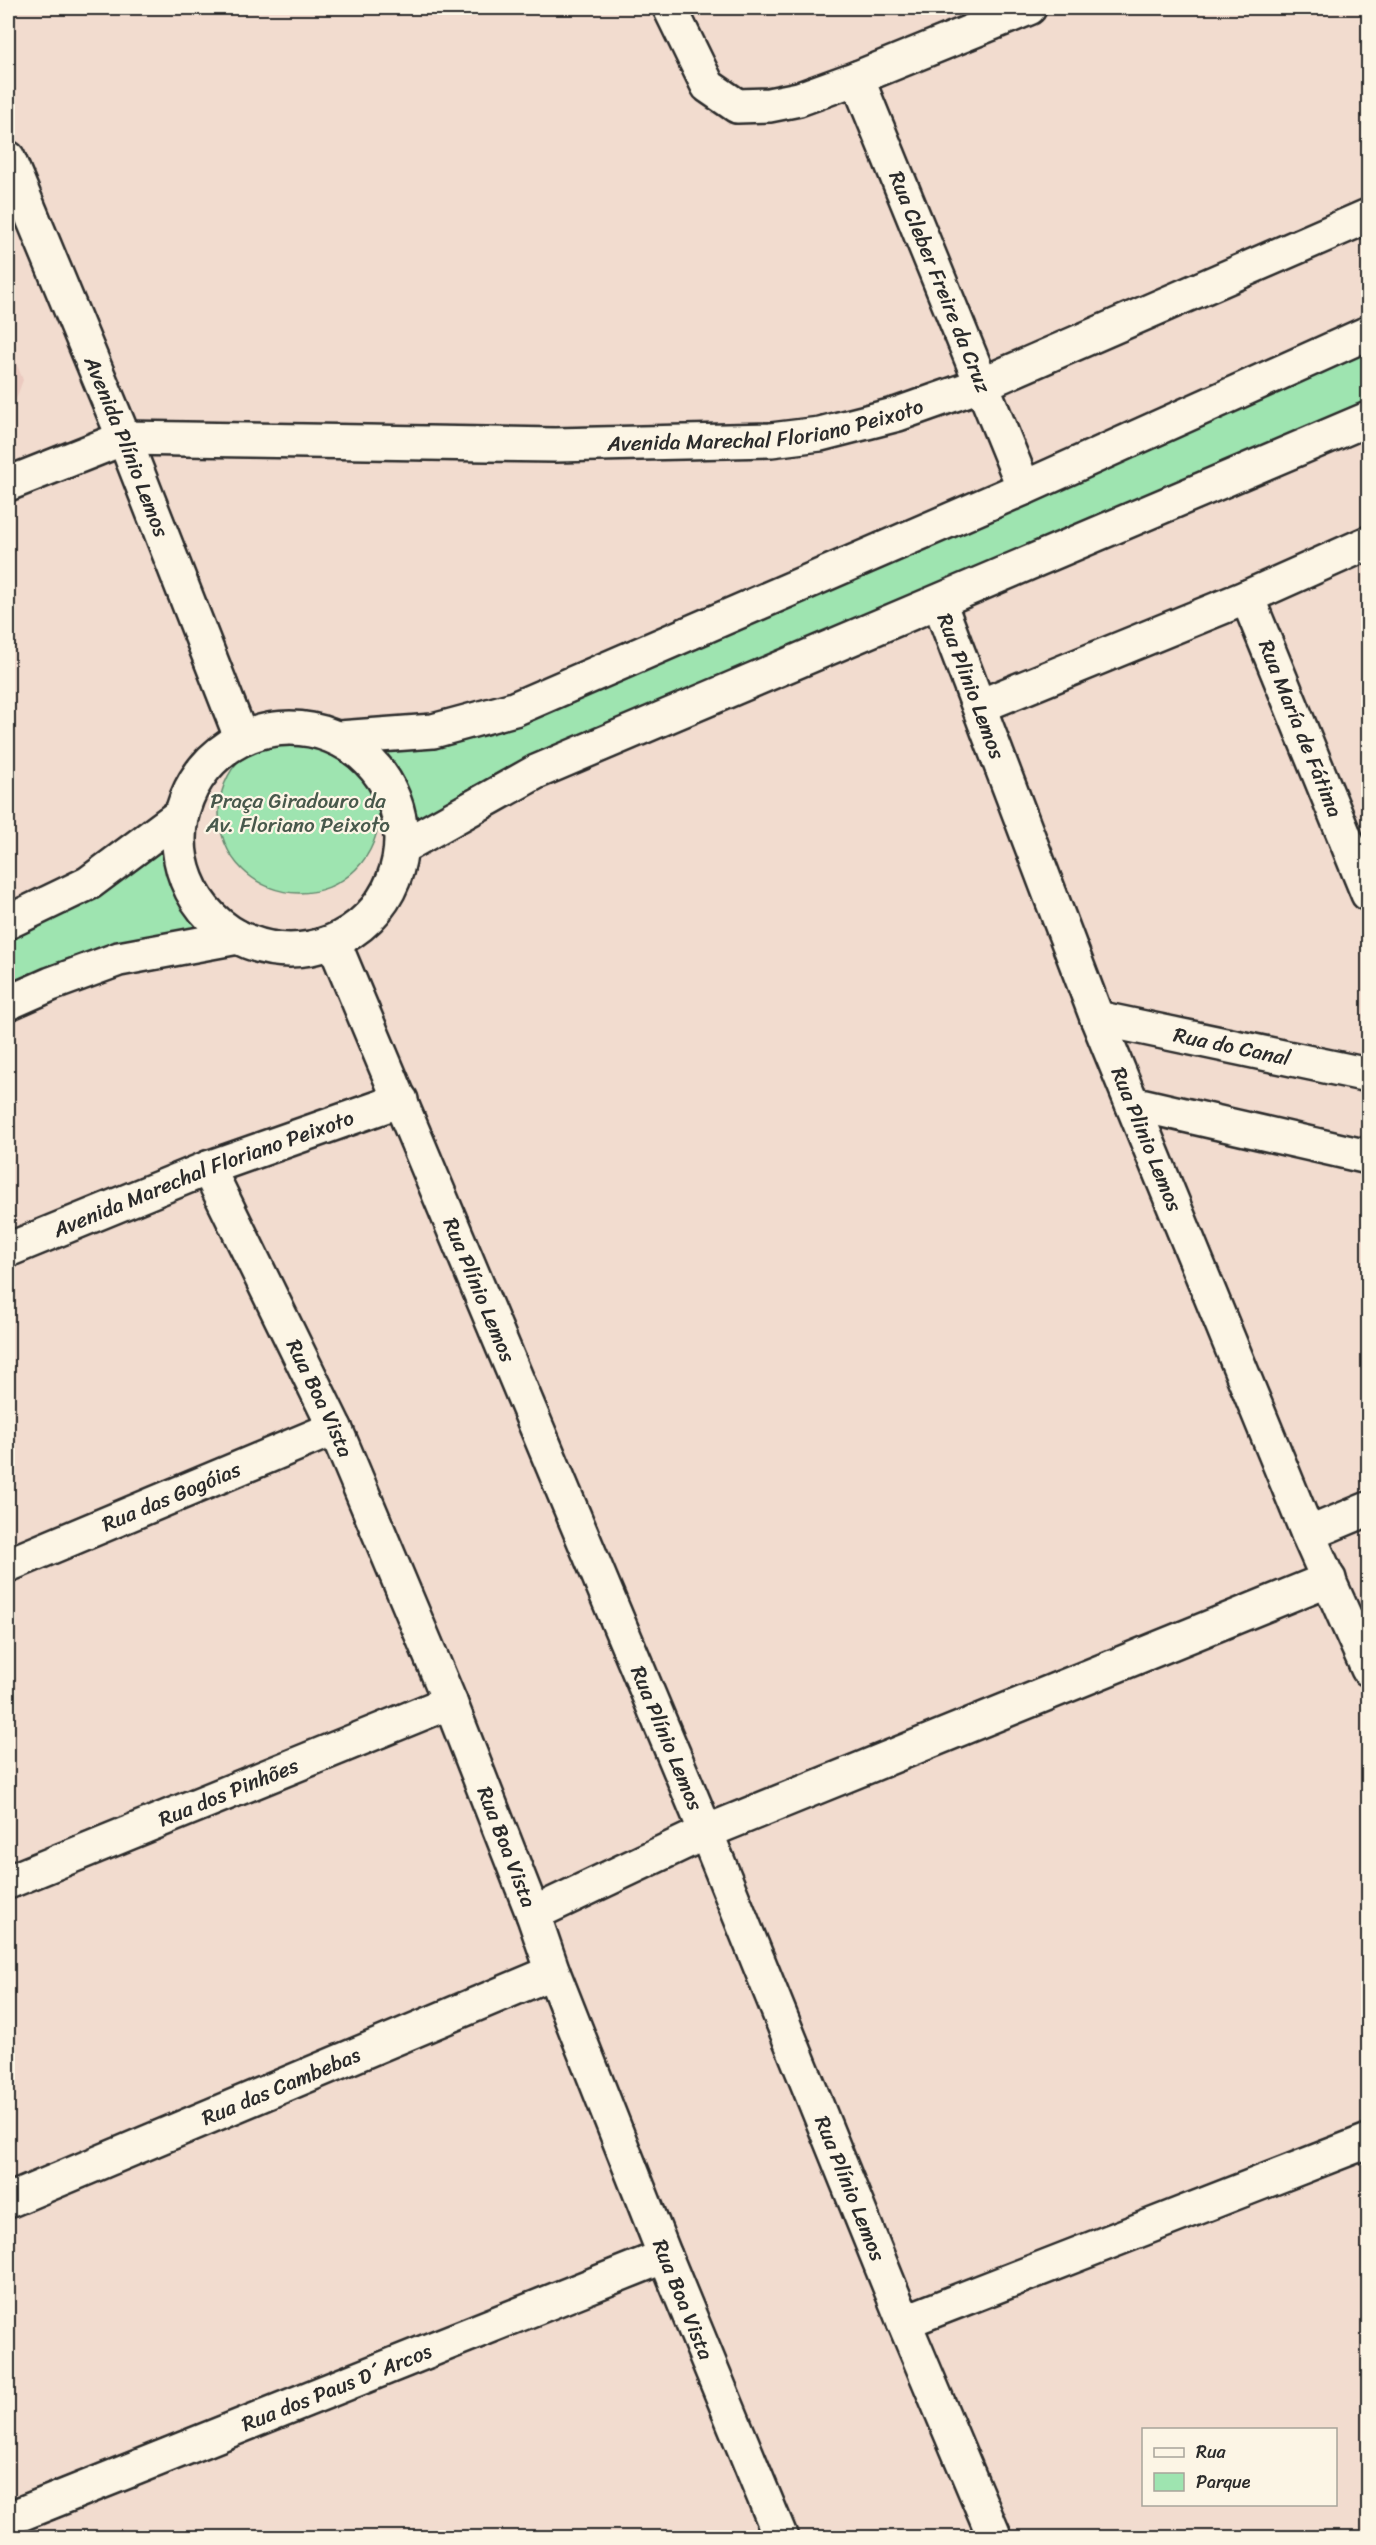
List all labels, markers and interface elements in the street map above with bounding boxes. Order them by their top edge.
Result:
street label: Rua Cleber Freire da Cruz [878,165,1003,400]
street label: Avenida Plínio Lemos [73,349,180,543]
street label: Avenida Marechal Floriano Peixoto [606,387,929,463]
street label: Rua Plinio Lemos [926,608,1016,765]
street label: Rua María de Fátima [1247,634,1354,824]
park label: Praça Giradouro da Av. Floriano Peixoto [205,782,390,844]
street label: Rua do Canal [1170,1016,1295,1077]
street label: Rua Plinio Lemos [1100,1061,1193,1218]
street label: Avenida Marechal Floriano Peixoto [46,1099,360,1249]
street label: Rua Plínio Lemos [432,1211,527,1369]
street label: Rua Boa Vista [275,1332,364,1464]
street label: Rua das Gogóias [96,1450,247,1543]
street label: Rua Plínio Lemos [619,1660,714,1817]
street label: Rua dos Pinhões [152,1746,305,1838]
street label: Rua Boa Vista [466,1780,548,1914]
street label: Rua das Cambebas [195,2036,367,2137]
street label: Rua Plínio Lemos [803,2110,897,2267]
street label: Rua Boa Vista [641,2234,725,2366]
street label: Rua dos Paus D´Arcos [236,2332,438,2443]
legend [1142,2428,1337,2506]
text: Rua [1196,2436,1227,2468]
text: Parque [1196,2466,1251,2498]

